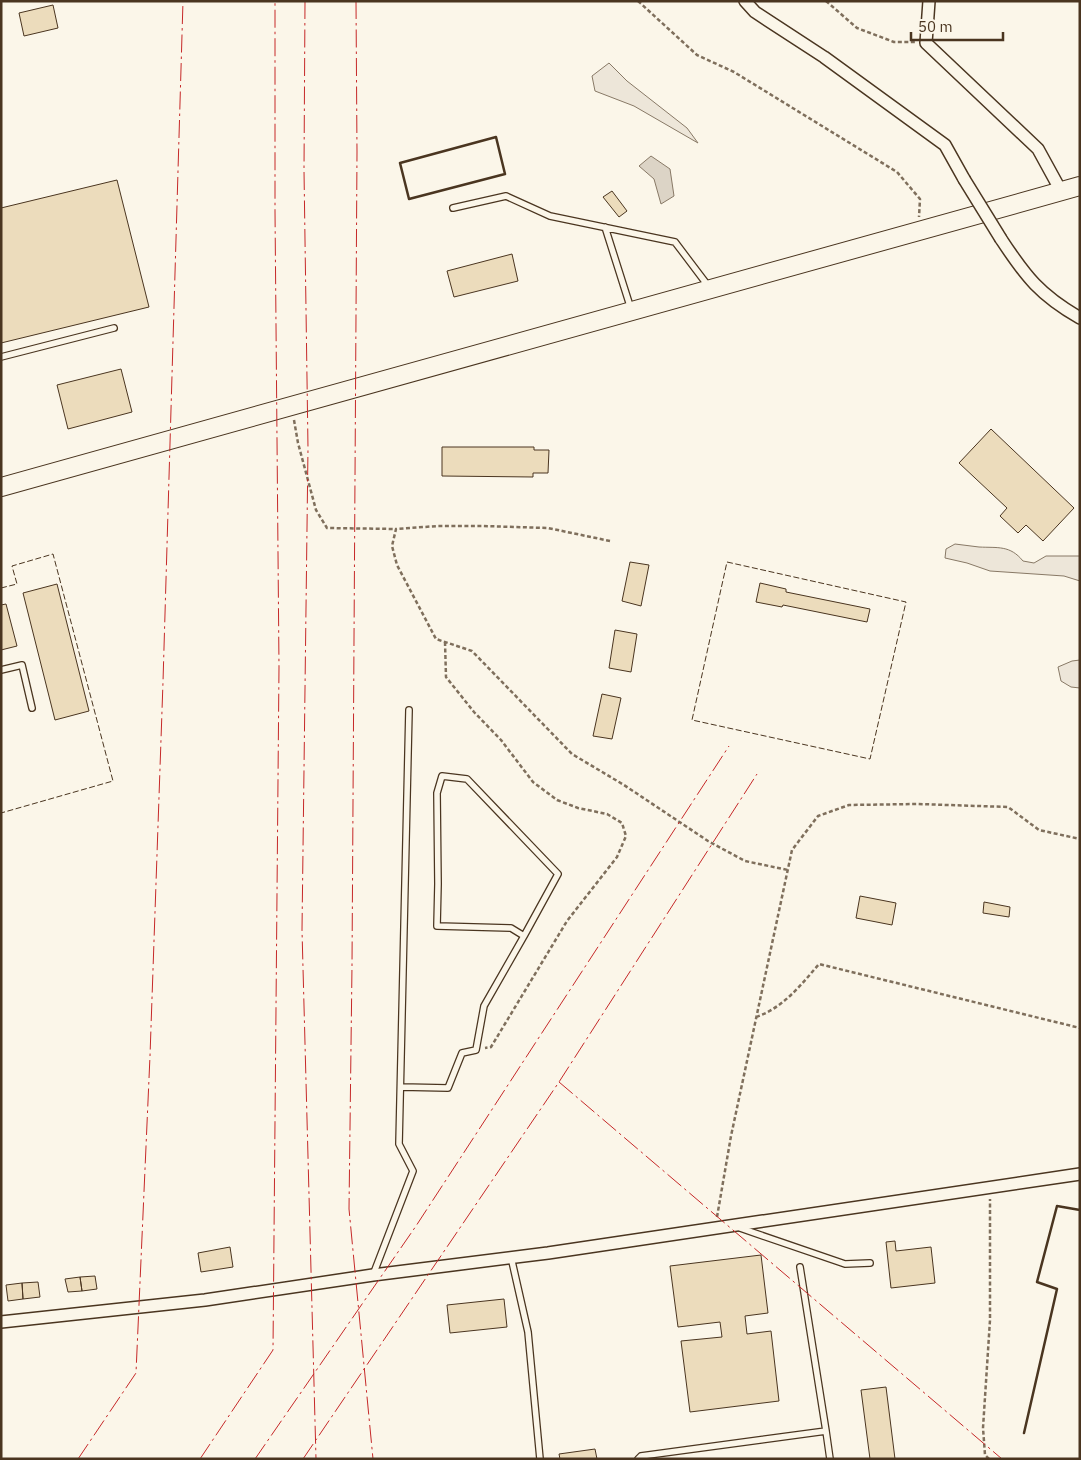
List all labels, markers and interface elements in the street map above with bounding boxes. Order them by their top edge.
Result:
scale bar [911,10,1004,42]
text: 50 m [918,17,953,36]

